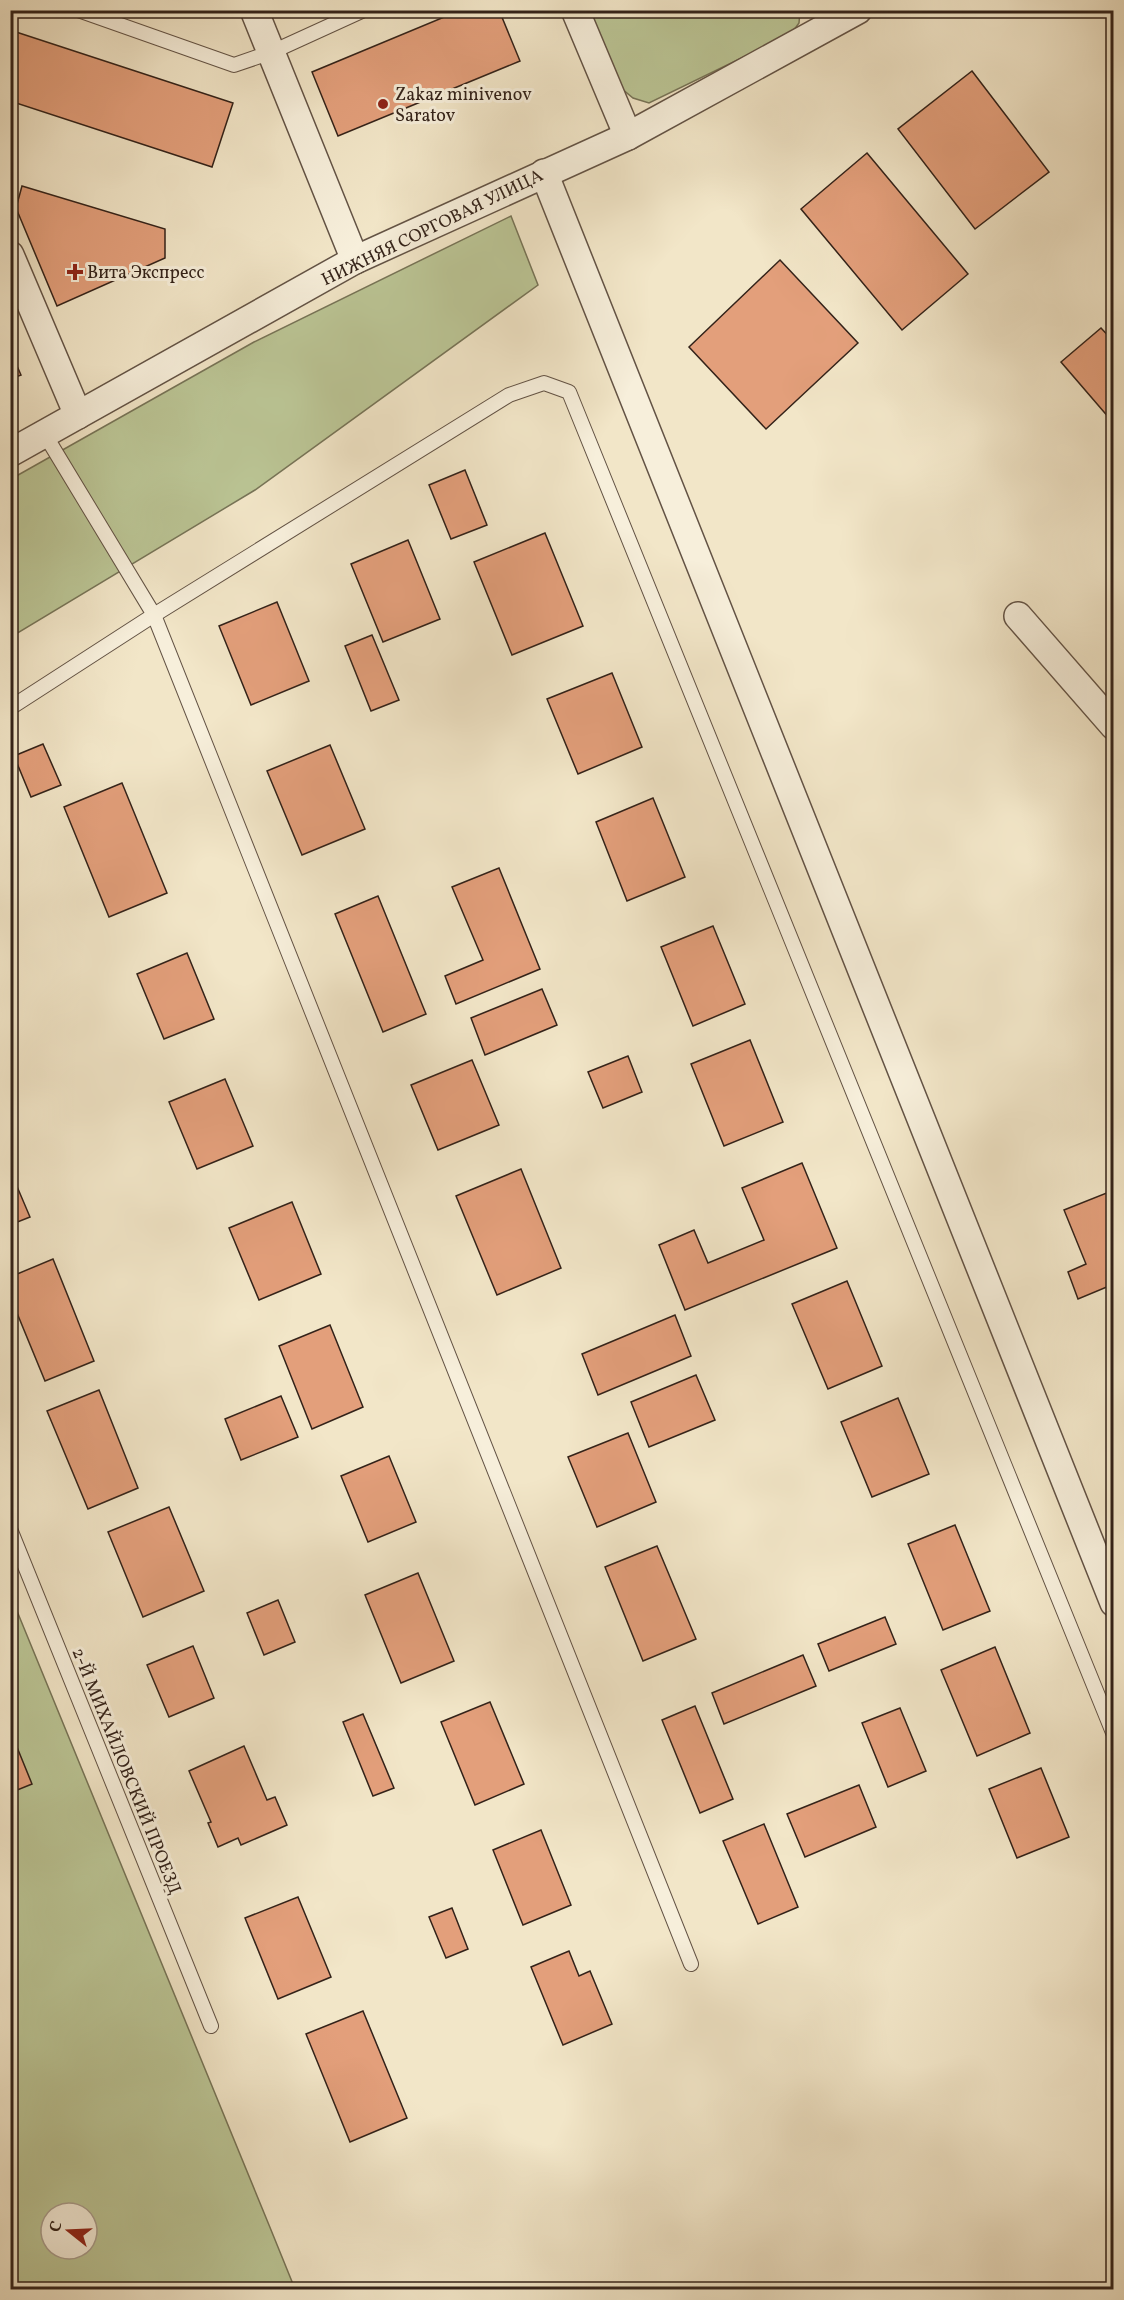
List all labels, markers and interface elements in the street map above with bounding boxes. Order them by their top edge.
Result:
place label: Zakaz minivenov Saratov [395,83,532,129]
marker: Zakaz minivenov Saratov [376,97,390,111]
street label: НИЖНЯЯ СОРГОВАЯ УЛИЦА [318,164,548,293]
place label: Вита Экспресс [87,261,205,286]
marker: Вита Экспресс [68,265,82,279]
street label: 2-Й МИХАЙЛОВСКИЙ ПРОЕЗД [65,1644,187,1899]
north arrow [39,2201,99,2261]
text: С [45,2219,69,2235]

